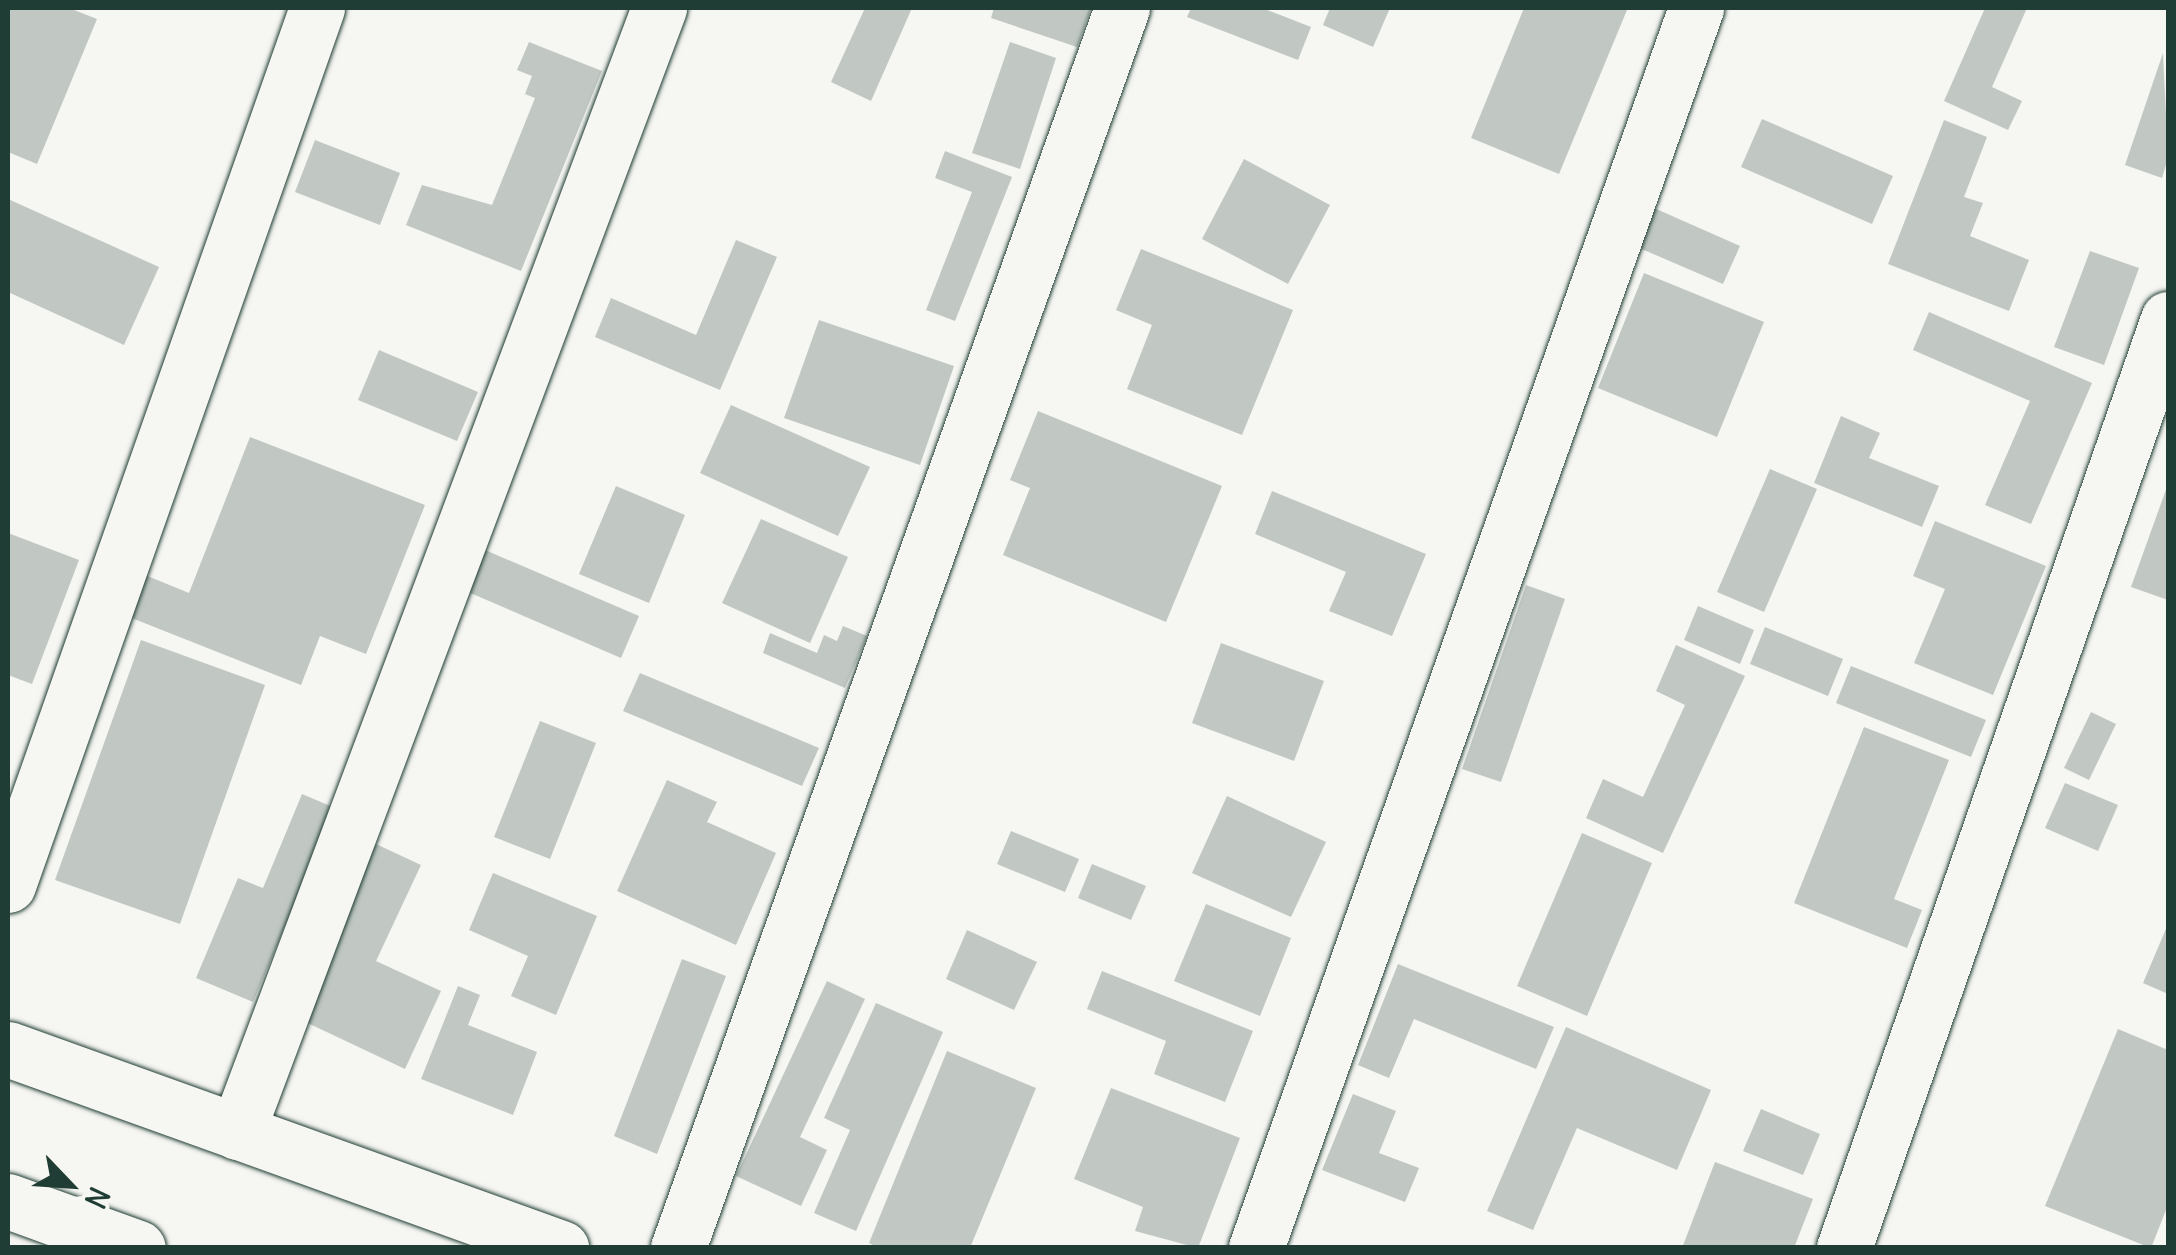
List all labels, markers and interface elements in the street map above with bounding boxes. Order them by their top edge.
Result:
north arrow [20,1135,120,1235]
text: N [77,1181,118,1214]

